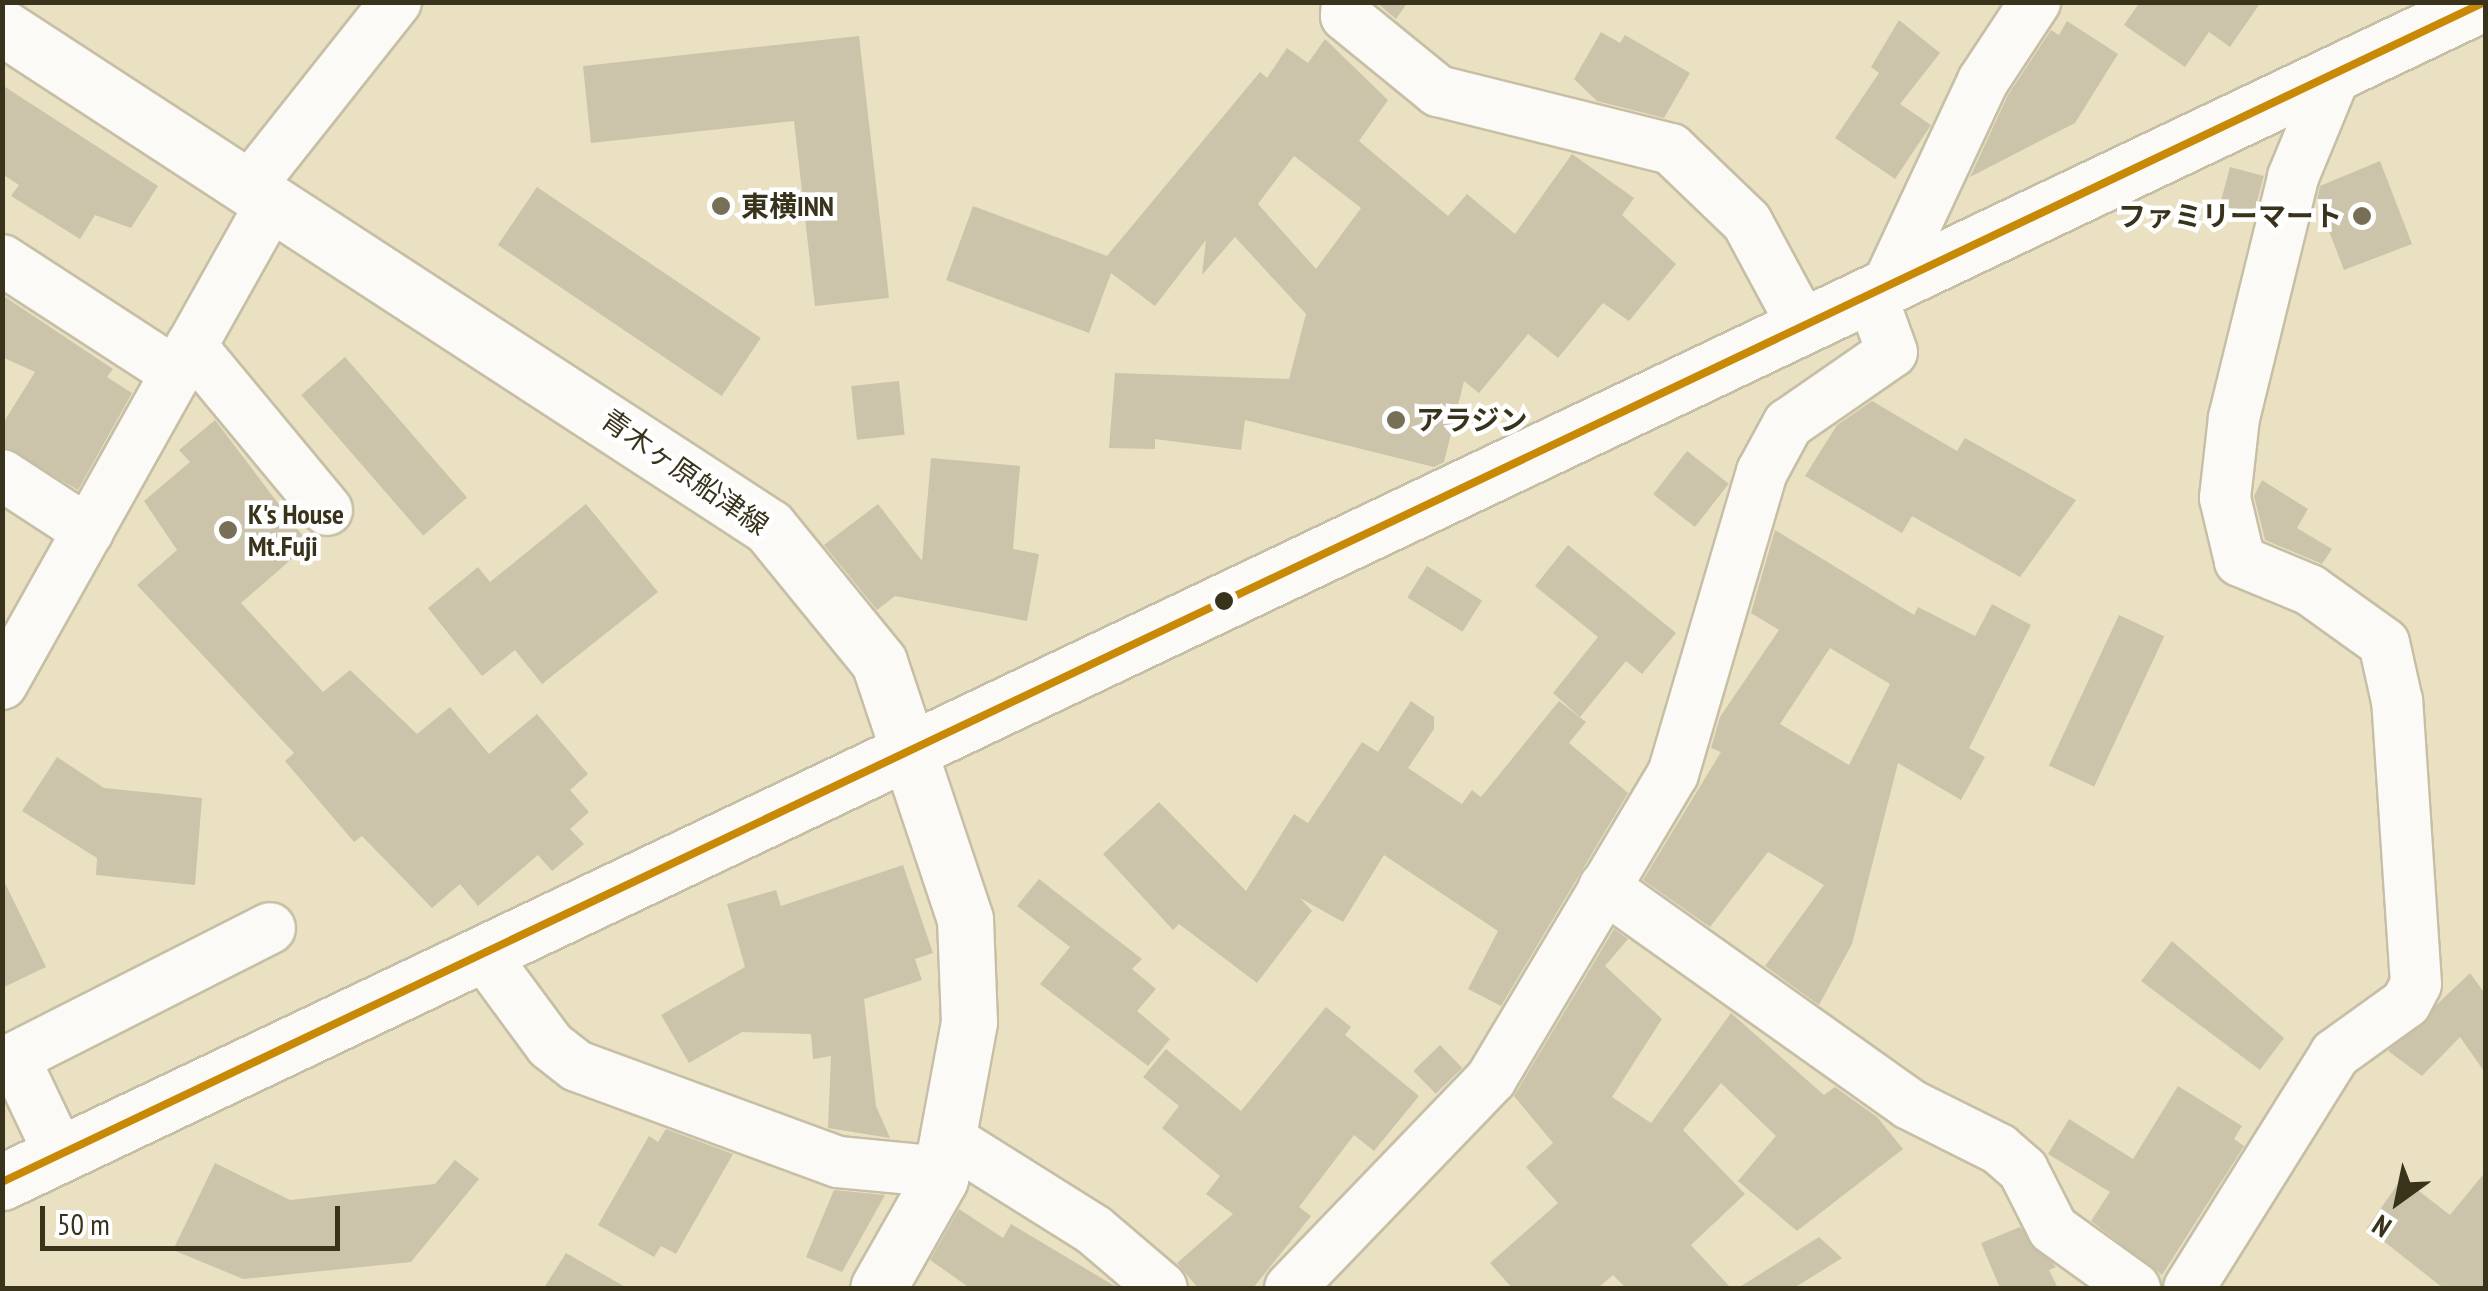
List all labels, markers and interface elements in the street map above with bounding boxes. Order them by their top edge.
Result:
place label: 東横INN [741,189,834,223]
marker: 東横INN [710,195,732,217]
place label: ファミリーマート [2118,199,2342,233]
marker: ファミリーマート [2351,205,2373,227]
street label: 青木ヶ原船津線 [595,402,775,542]
place label: アラジン [1416,403,1528,437]
marker: アラジン [1385,409,1407,431]
place label: K's House Mt.Fuji [248,497,344,563]
marker: K's House Mt.Fuji [217,519,239,541]
unlabelled marker [1214,591,1234,611]
north arrow [2348,1151,2448,1251]
scale bar [45,1186,345,1248]
text: 50 m [57,1204,110,1243]
text: N [2365,1207,2398,1246]

